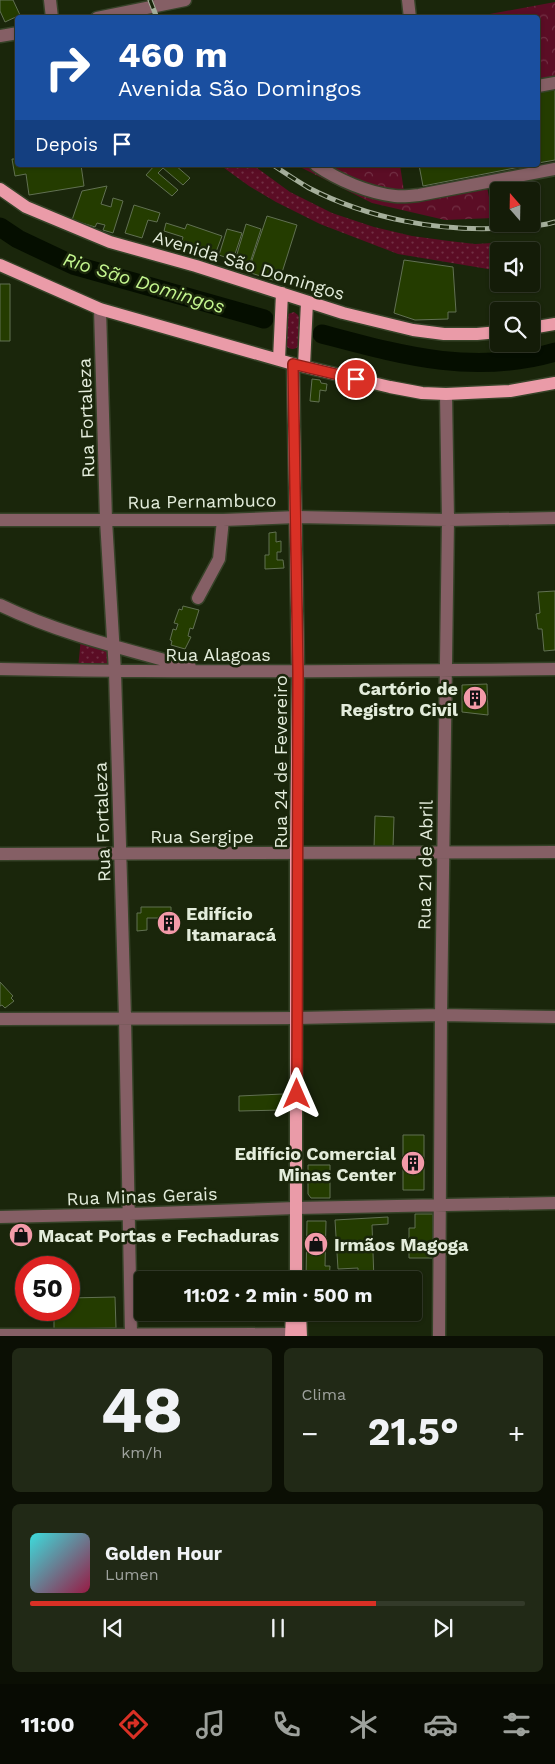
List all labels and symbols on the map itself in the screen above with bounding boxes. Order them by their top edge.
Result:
north arrow [490,182,540,232]
street label: Avenida São Domingos [151,226,347,304]
water label: Rio São Domingos [61,248,228,319]
street label: Rua Fortaleza [73,358,99,478]
pin [335,358,377,400]
street label: Rua Pernambuco [127,489,277,513]
street label: Rua Alagoas [165,644,271,665]
street label: Rua 24 de Fevereiro [270,675,291,849]
place label: Cartório de Registro Civil [340,678,458,720]
building icon: Cartório de Registro Civil [462,685,488,711]
street label: Rua Fortaleza [89,762,115,882]
street label: Rua 21 de Abril [413,799,437,930]
street label: Rua Sergipe [150,826,254,847]
place label: Edifício Itamaracá [186,903,277,945]
building icon: Edifício Itamaracá [156,910,182,936]
position arrow [270,1067,322,1119]
place label: Edifício Comercial Minas Center [234,1143,396,1185]
building icon: Edifício Comercial Minas Center [400,1150,426,1176]
street label: Rua Minas Gerais [66,1183,218,1209]
shop icon: Macat Portas e Fechaduras [8,1222,34,1248]
place label: Macat Portas e Fechaduras [38,1225,280,1246]
shop icon: Irmãos Magoga [303,1231,329,1257]
place label: Irmãos Magoga [334,1234,469,1255]
speed limit sign: 50 [15,1256,80,1321]

